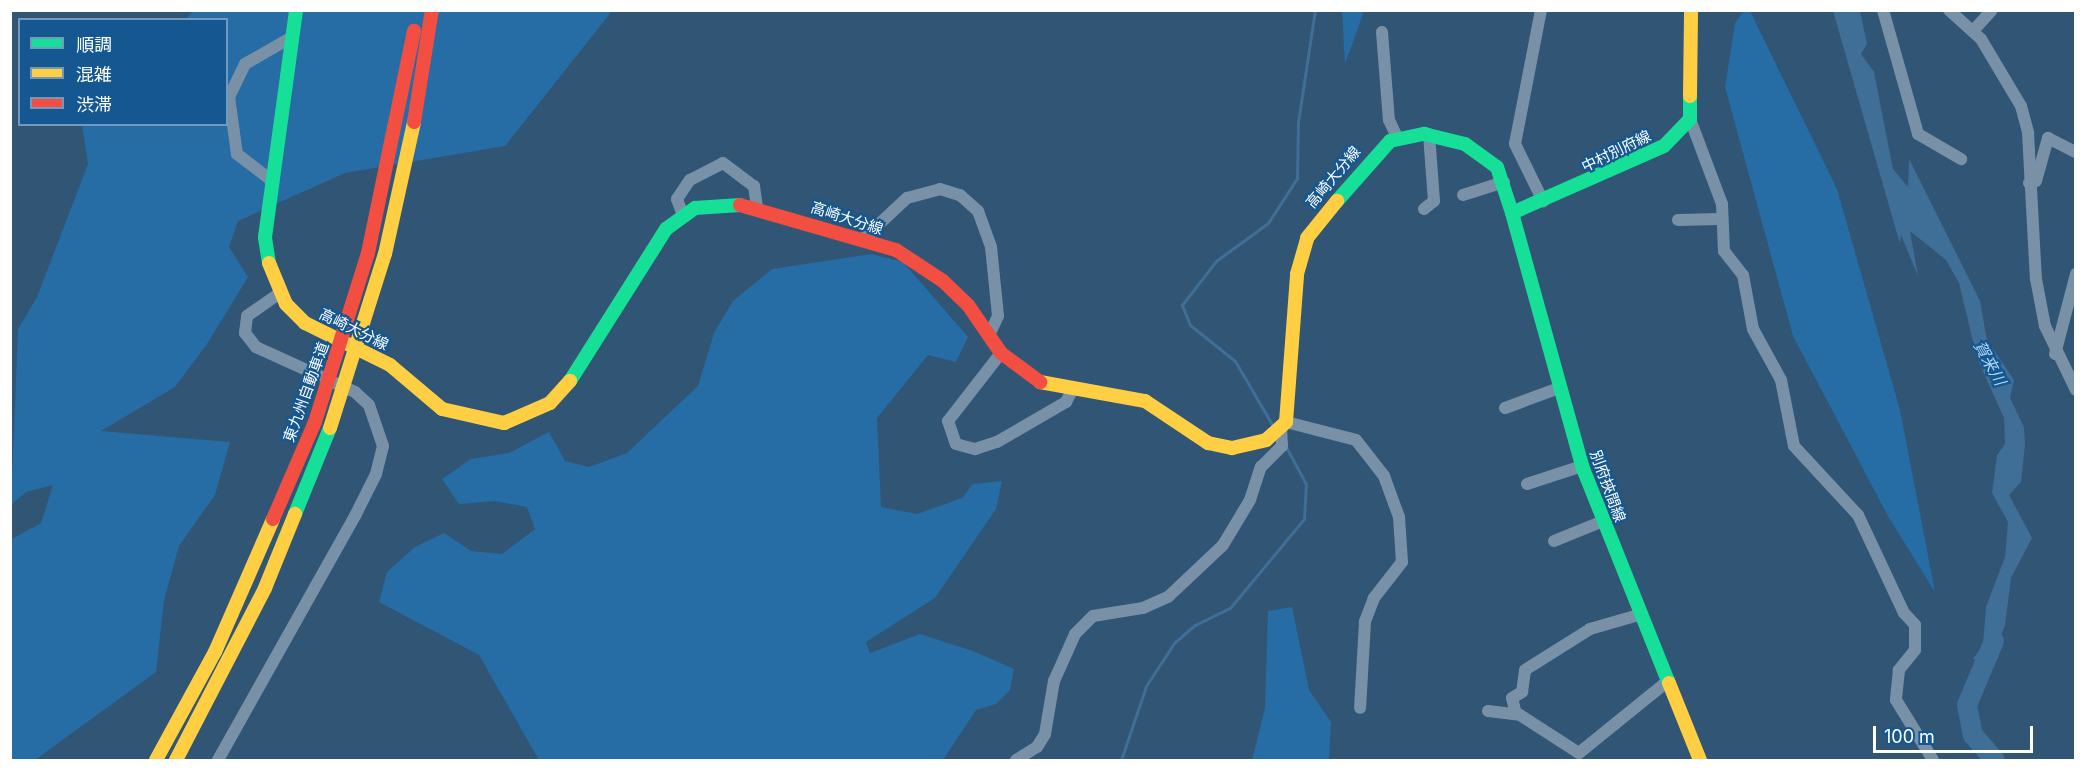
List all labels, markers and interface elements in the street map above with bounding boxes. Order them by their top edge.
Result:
legend [18,18,228,126]
text: 順調 [76,34,112,55]
text: 混雑 [76,64,112,85]
text: 渋滞 [76,94,112,115]
street label: 中村別府線 [1578,126,1654,176]
street label: 高崎大分線 [1302,142,1364,212]
street label: 高崎大分線 [809,198,885,238]
street label: 高崎大分線 [316,304,392,354]
water label: 賀来川 [1970,337,2010,389]
street label: 東九州自動車道 [280,340,332,444]
street label: 別府挾間線 [1587,448,1629,524]
scale bar [1876,714,2036,752]
text: 100 m [1884,726,1935,747]

